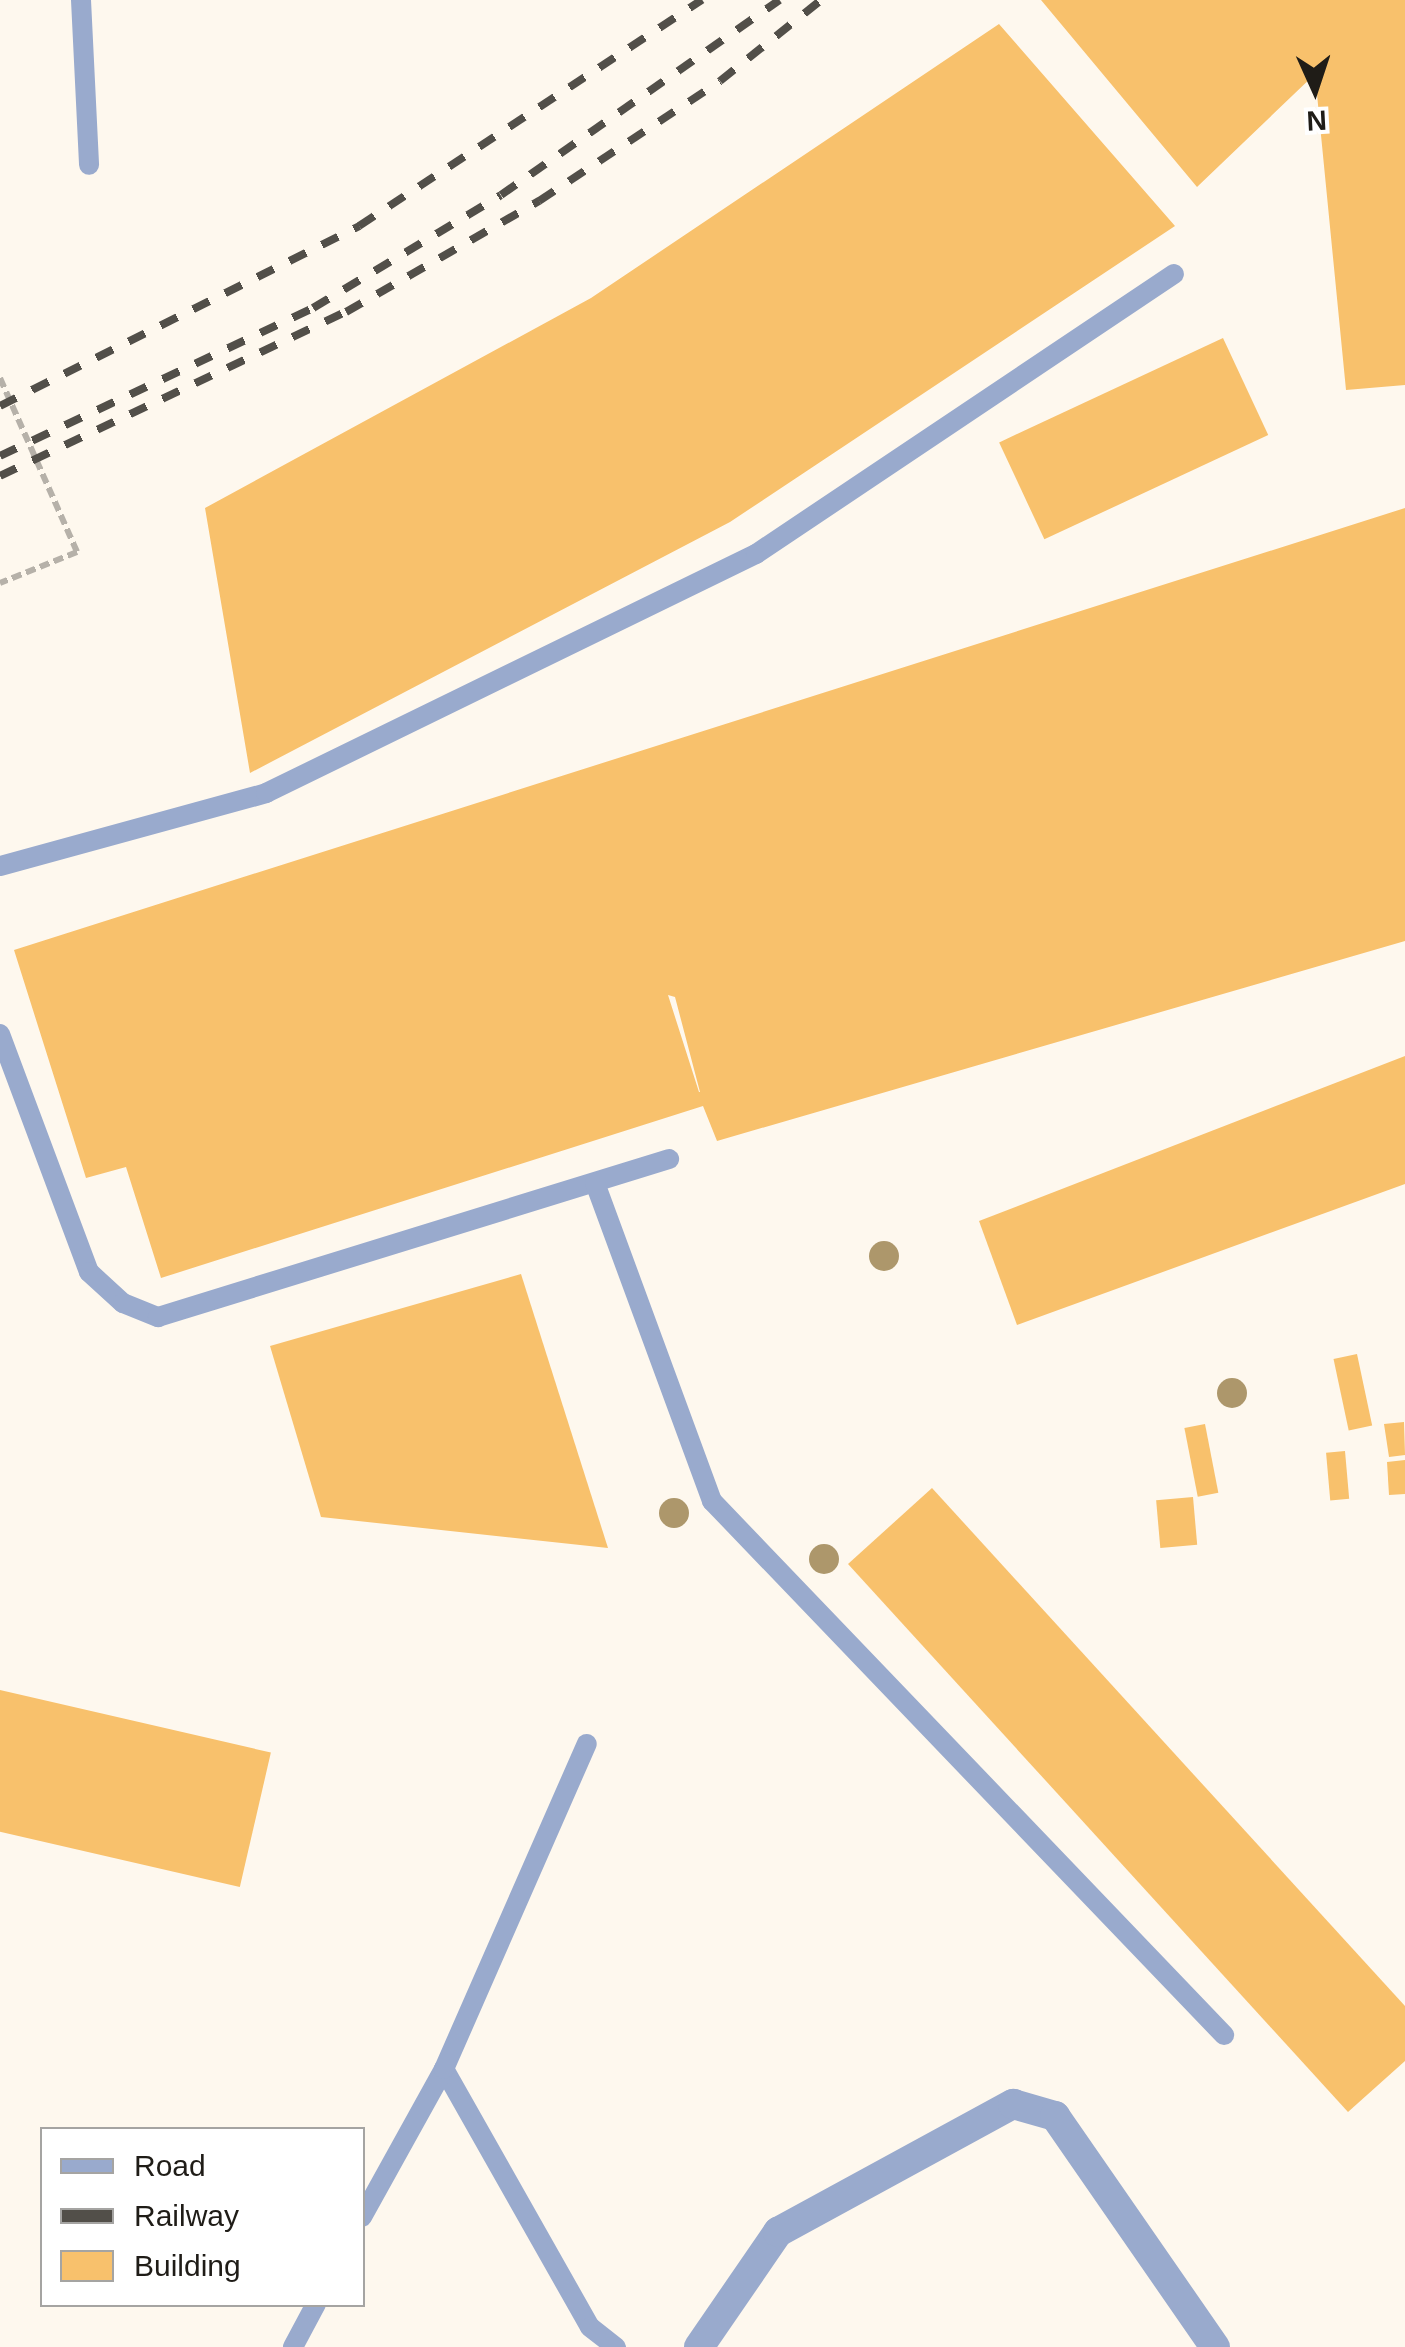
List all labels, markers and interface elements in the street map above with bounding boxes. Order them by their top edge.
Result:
north arrow [1265,40,1365,140]
text: N [1306,104,1328,136]
legend [40,2127,365,2307]
text: Road [134,2149,206,2182]
text: Railway [134,2199,239,2232]
text: Building [134,2249,241,2282]

